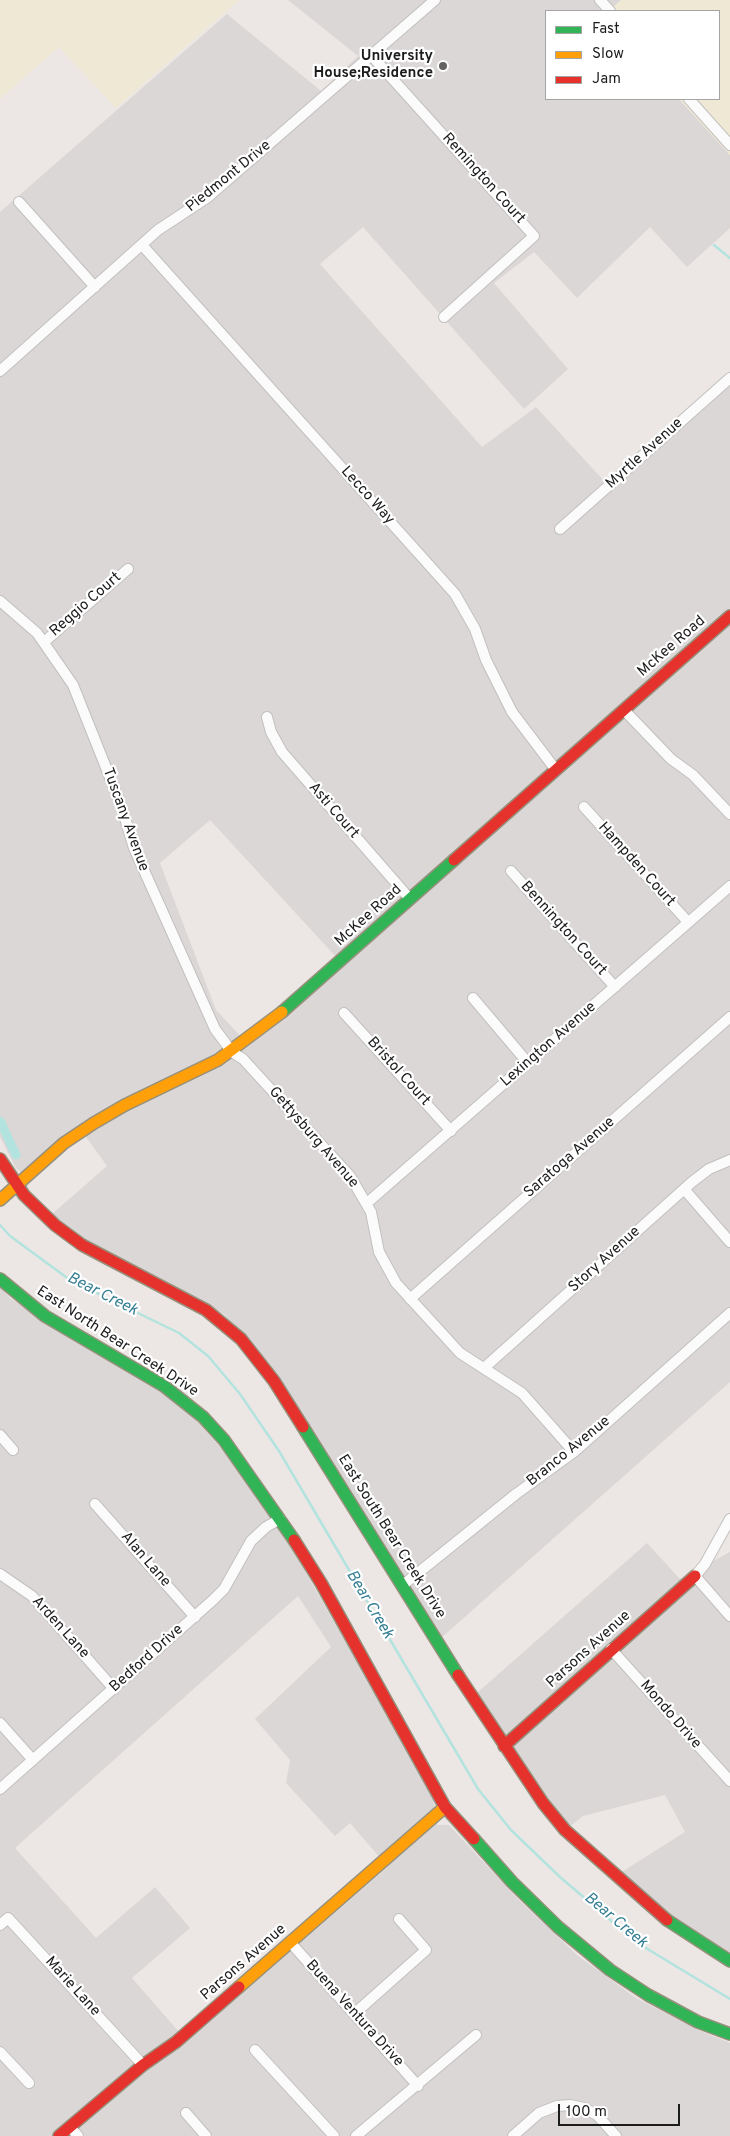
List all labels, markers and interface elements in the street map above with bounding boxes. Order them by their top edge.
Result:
legend [545,10,720,100]
text: Fast [592,20,620,39]
text: Slow [592,45,624,64]
place label: University House;Residence [313,48,433,83]
marker: University House;Residence [437,60,449,72]
text: Jam [592,70,621,89]
street label: Remington Court [438,130,528,228]
street label: Piedmont Drive [183,137,275,217]
street label: Myrtle Avenue [603,415,687,493]
street label: Lecco Way [336,463,398,529]
street label: Reggio Court [47,569,125,641]
street label: McKee Road [634,613,710,681]
street label: Tuscany Avenue [98,766,152,874]
street label: Asti Court [304,779,362,843]
street label: Hampden Court [594,819,678,911]
street label: Bennington Court [516,878,610,980]
street label: McKee Road [332,881,406,951]
street label: Lexington Avenue [498,999,600,1091]
street label: Bristol Court [363,1034,433,1110]
street label: Gettysburg Avenue [264,1084,362,1192]
street label: Saratoga Avenue [521,1114,619,1202]
street label: Story Avenue [565,1223,645,1297]
water label: Bear Creek [64,1269,140,1321]
street label: East North Bear Creek Drive [33,1283,201,1401]
street label: Branco Avenue [524,1413,614,1491]
street label: East South Bear Creek Drive [333,1452,449,1622]
street label: Alan Lane [116,1529,174,1591]
water label: Bear Creek [341,1567,397,1643]
street label: Arden Lane [27,1593,93,1663]
street label: Parsons Avenue [543,1607,635,1693]
street label: Bedford Drive [107,1621,187,1697]
street label: Mondo Drive [635,1677,705,1753]
water label: Bear Creek [580,1889,650,1953]
street label: Parsons Avenue [198,1921,290,2005]
street label: Marie Lane [41,1953,103,2021]
street label: Buena Ventura Drive [301,1957,407,2071]
scale bar [560,2094,682,2126]
text: 100 m [566,2103,607,2122]

